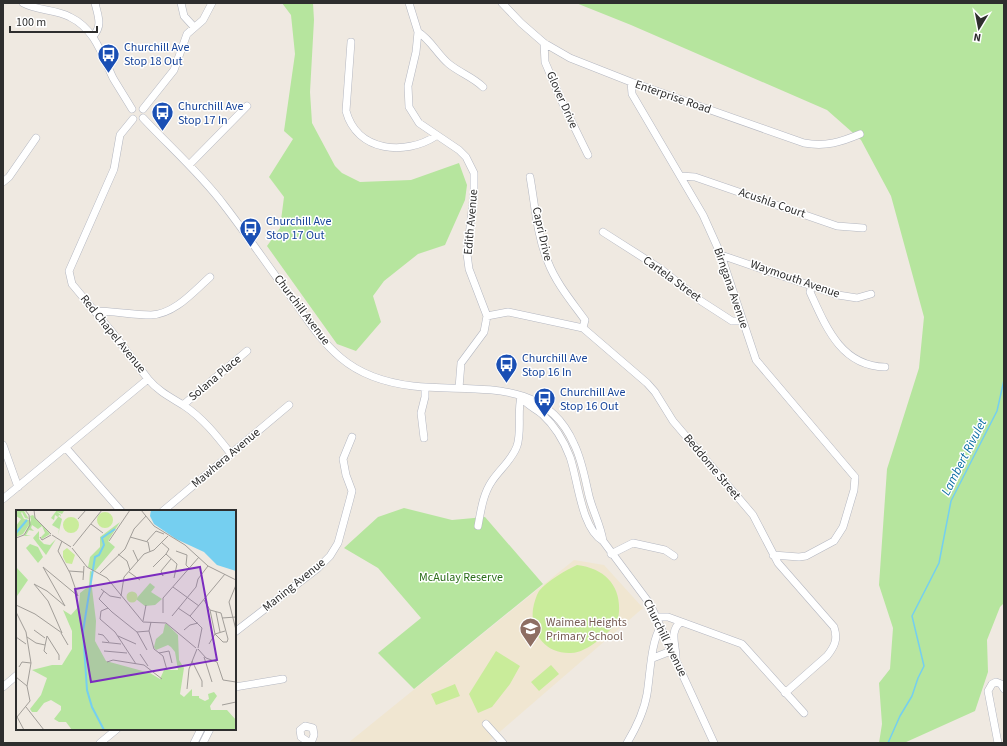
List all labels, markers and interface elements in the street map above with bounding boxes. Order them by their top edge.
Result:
scale bar [10,8,97,34]
north arrow [959,8,999,48]
text: 100 m [16,14,46,31]
text: N [972,29,982,45]
place label: Churchill Ave Stop 18 Out [124,39,189,70]
bus stop icon: Churchill Ave Stop 18 Out [95,41,121,74]
street label: Glover Drive [542,69,582,131]
street label: Enterprise Road [633,76,713,118]
place label: Churchill Ave Stop 17 In [178,98,243,129]
bus stop icon: Churchill Ave Stop 17 In [150,100,176,133]
street label: Acushla Court [736,184,808,222]
street label: Edith Avenue [460,188,482,256]
street label: Capri Drive [528,205,556,263]
place label: Churchill Ave Stop 17 Out [266,213,331,244]
bus stop icon: Churchill Ave Stop 17 Out [238,215,264,248]
street label: Birngana Avenue [709,245,753,331]
street label: Cartela Street [639,252,705,306]
street label: Waymouth Avenue [748,256,842,302]
street label: Churchill Avenue [270,271,334,349]
street label: Red Chapel Avenue [76,291,150,377]
place label: Churchill Ave Stop 16 In [522,350,587,381]
street label: Solana Place [185,351,245,405]
bus stop icon: Churchill Ave Stop 16 In [493,352,519,385]
place label: Churchill Ave Stop 16 Out [560,384,625,415]
bus stop icon: Churchill Ave Stop 16 Out [531,386,557,419]
water label: Lambert Rivulet [937,415,991,499]
street label: Mawhera Avenue [188,424,264,492]
street label: Beddome Street [679,430,745,504]
inset map [16,510,236,730]
street label: Maning Avenue [259,554,329,616]
park label: McAulay Reserve [419,569,503,586]
street label: Churchill Avenue [639,596,691,680]
place label: Waimea Heights Primary School [546,614,627,645]
school or university icon: Waimea Heights Primary School [517,616,543,649]

